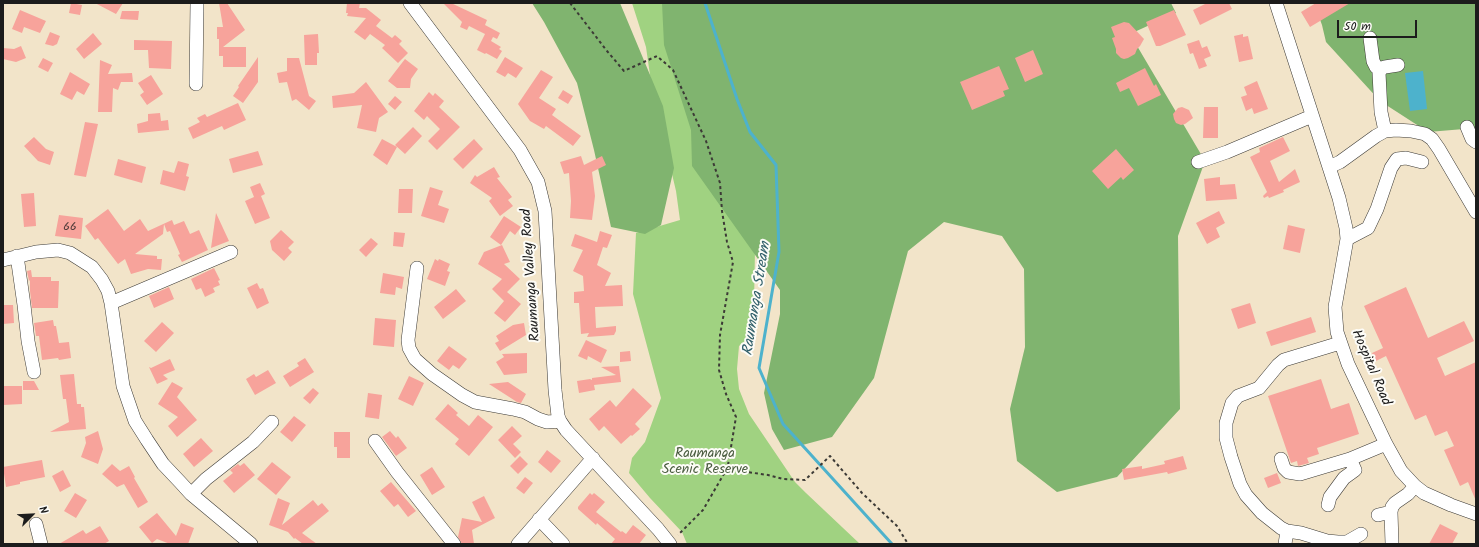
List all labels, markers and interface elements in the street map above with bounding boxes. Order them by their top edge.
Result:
scale bar [1339,12,1419,38]
text: 50 m [1344,17,1371,36]
street label: Raumanga Valley Road [519,208,545,342]
house number: 66 [63,221,77,235]
water label: Raumanga Stream [740,241,776,357]
street label: Hospital Road [1346,328,1394,408]
park label: Raumanga Scenic Reserve [662,447,748,480]
north arrow [12,495,52,535]
text: N [33,503,53,517]

